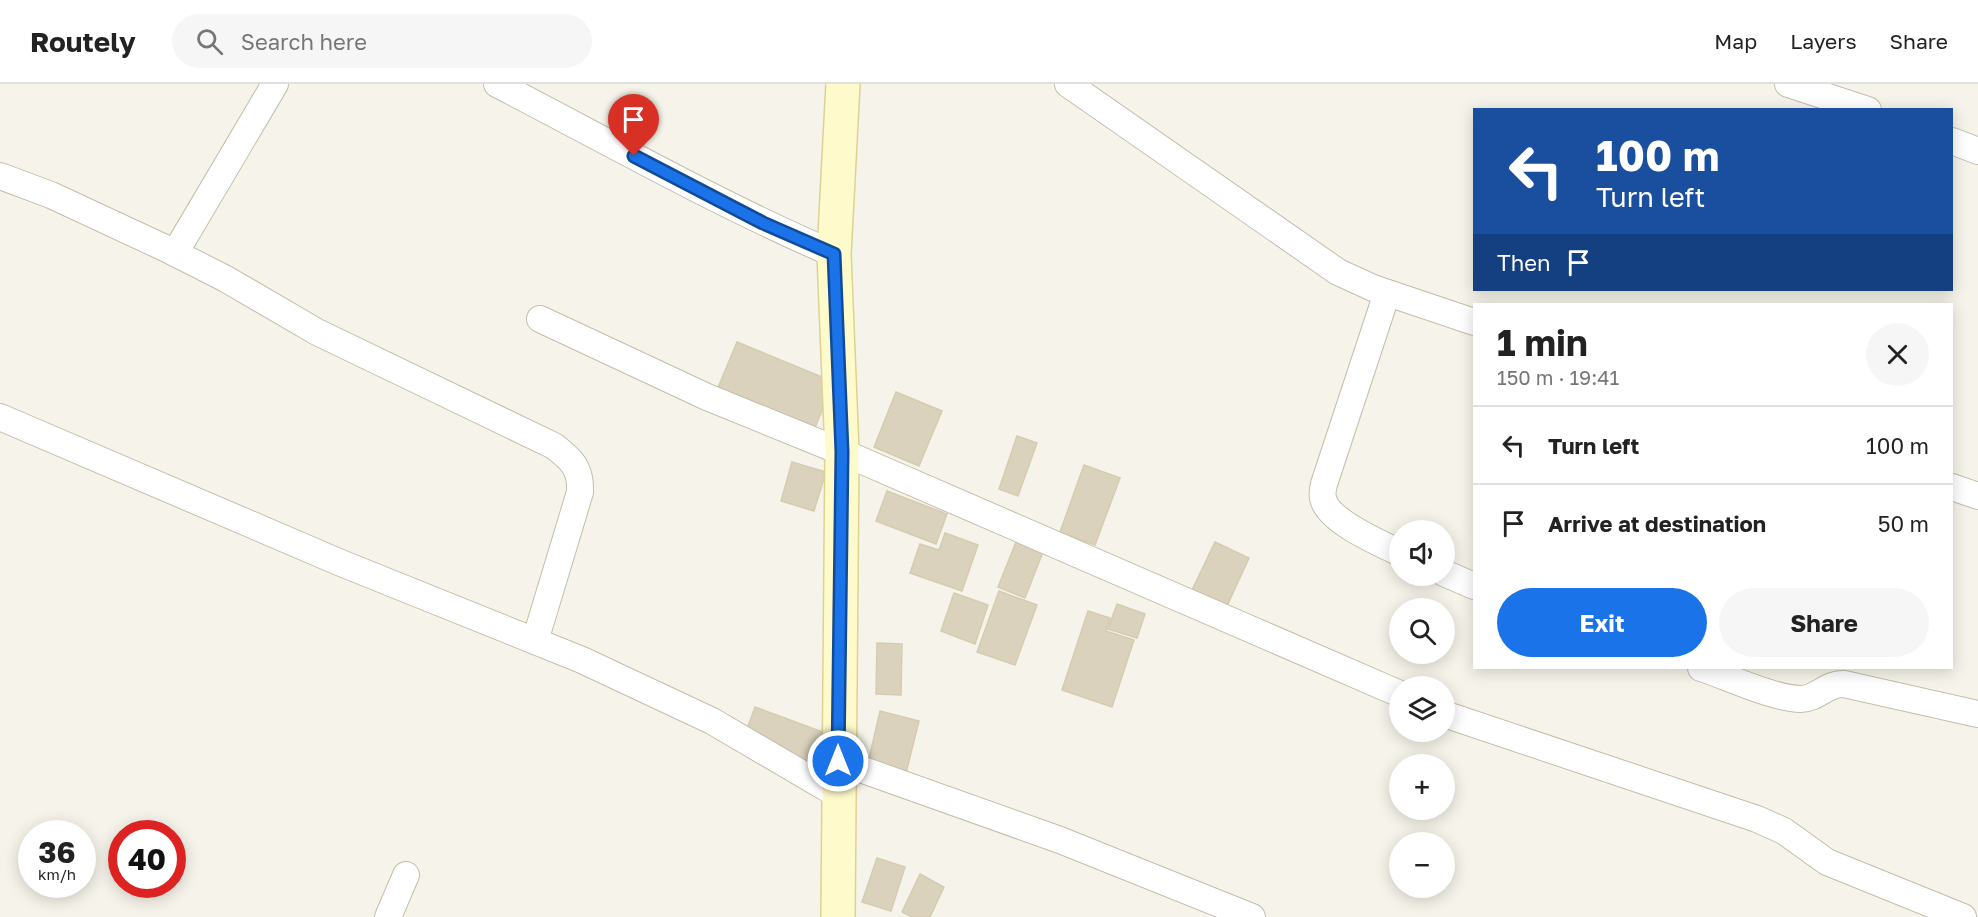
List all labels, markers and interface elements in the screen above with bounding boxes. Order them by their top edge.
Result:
search box [172,14,592,68]
text: Routely [30,25,136,58]
icon: search [193,25,226,58]
text: Search here [241,28,367,55]
text: Map [1714,28,1757,54]
text: Layers [1790,28,1857,54]
text: Share [1890,28,1948,54]
pin [608,94,659,156]
icon: arrive [617,103,650,136]
text: 100 m [1596,130,1719,180]
icon: left [1497,132,1575,210]
text: Turn left [1596,181,1705,213]
icon: arrive [1562,246,1595,279]
text: Then [1497,249,1550,276]
text: 1 min [1497,321,1588,364]
button: close [1866,323,1929,386]
text: 150 m · 19:41 [1497,365,1619,389]
icon: left [1497,429,1530,462]
text: Turn left [1548,432,1639,459]
text: 100 m [1866,432,1929,459]
icon: arrive [1497,507,1530,540]
text: Arrive at destination [1548,510,1766,537]
text: 50 m [1878,510,1929,537]
map controls [1389,520,1455,898]
button: sound [1389,520,1455,586]
button: Exit [1497,588,1707,657]
button: Share [1719,588,1929,657]
button: search [1389,598,1455,664]
button: layers [1389,676,1455,742]
position arrow [806,729,870,793]
button: + [1389,754,1455,820]
speed limit sign: 40 [108,820,186,898]
button: − [1389,832,1455,898]
text: 36 [38,834,76,870]
text: km/h [38,865,76,883]

